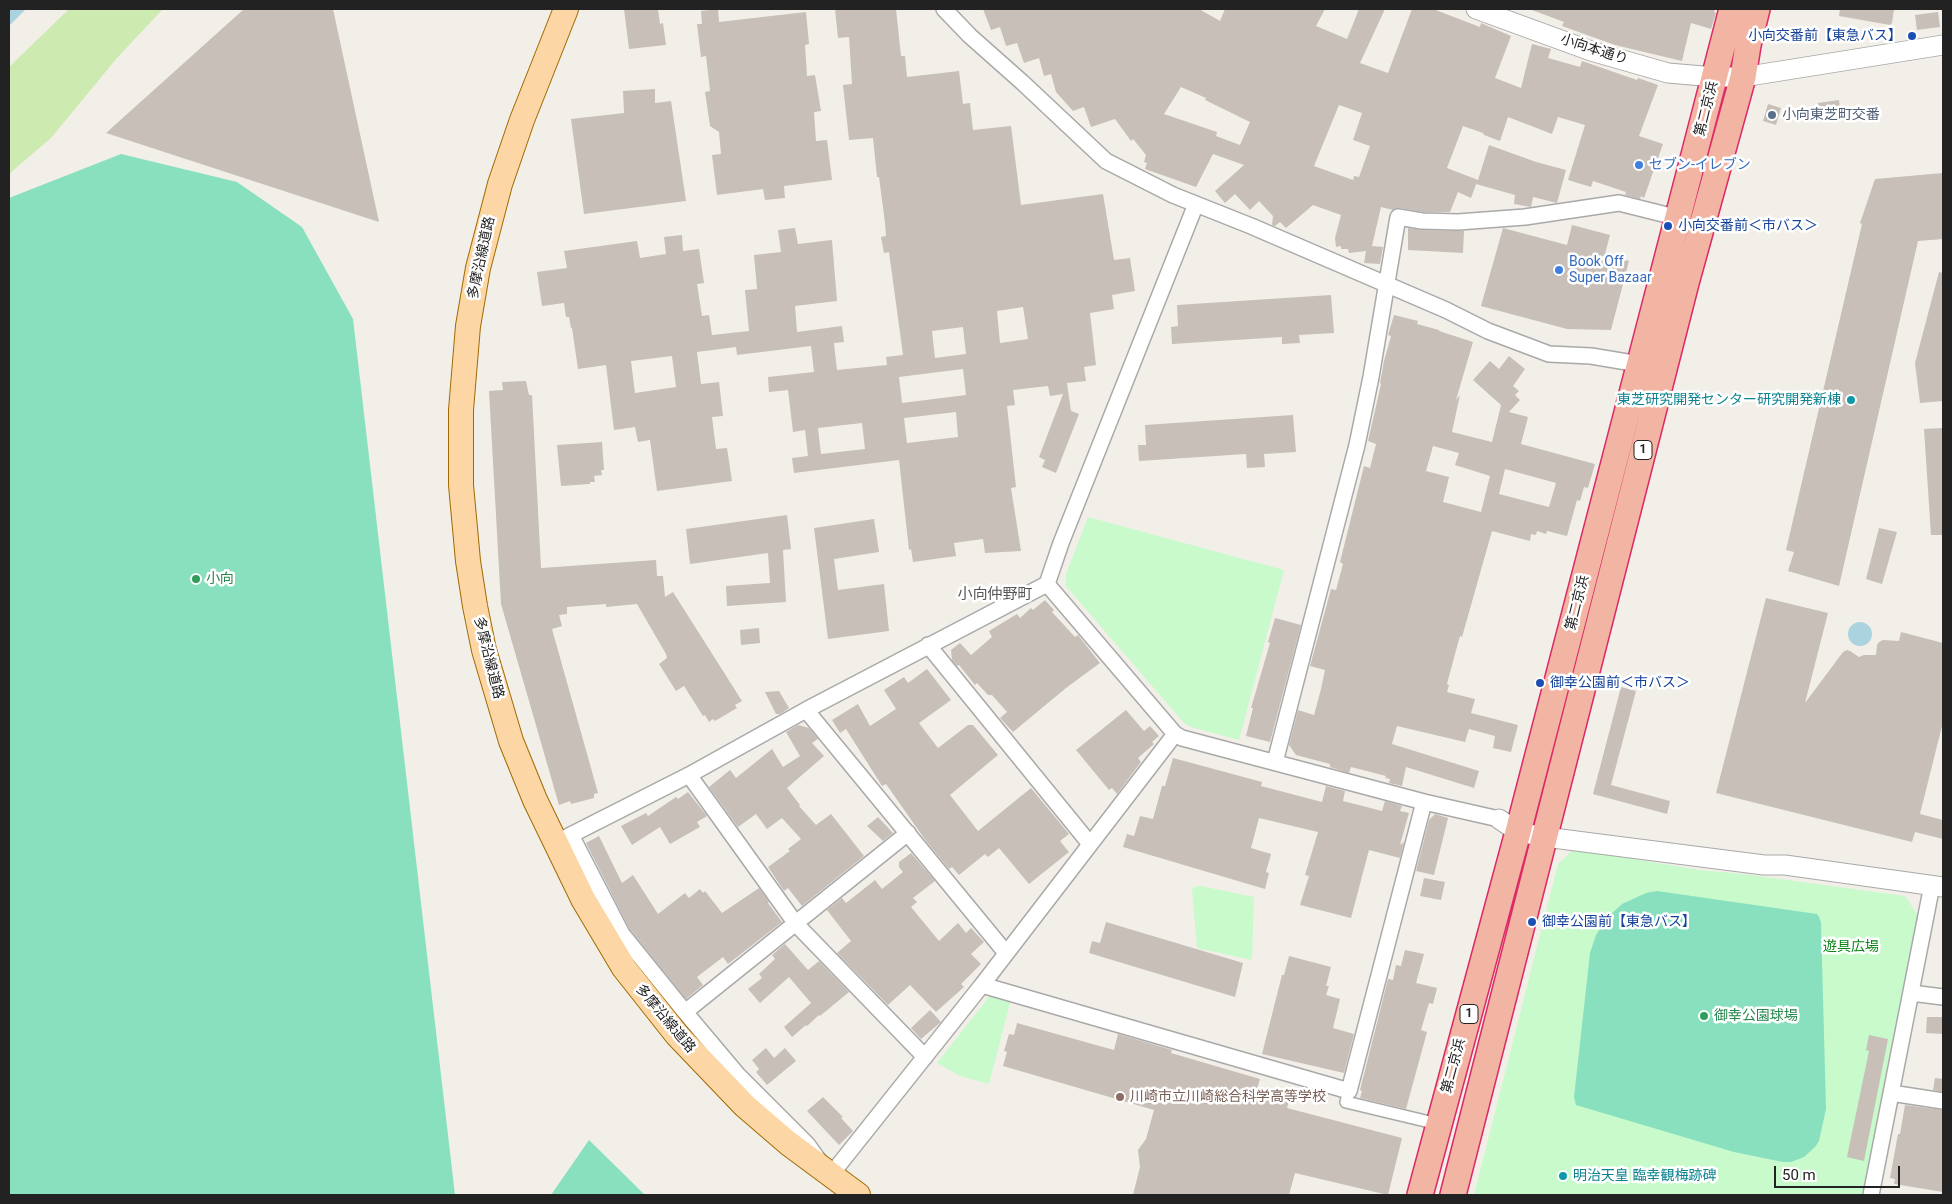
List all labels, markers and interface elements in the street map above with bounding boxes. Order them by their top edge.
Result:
place label: 小向交番前【東急バス】 [1748,28,1902,44]
marker: 小向交番前【東急バス】 [1906,30,1918,42]
street label: 小向本通り [1558,31,1630,69]
street label: 第二京浜 [1692,80,1722,138]
place label: 小向東芝町交番 [1782,107,1880,123]
marker: 小向東芝町交番 [1766,109,1778,121]
place label: セブン-イレブン [1649,157,1751,173]
marker: セブン-イレブン [1633,159,1645,171]
street label: 多摩沿線道路 [465,215,499,301]
place label: 小向交番前＜市バス＞ [1678,218,1818,234]
marker: 小向交番前＜市バス＞ [1662,220,1674,232]
place label: Book Off Super Bazaar [1569,254,1652,286]
marker: Book Off Super Bazaar [1553,264,1565,276]
place label: 東芝研究開発センター研究開発新棟 [1617,392,1841,408]
marker: 東芝研究開発センター研究開発新棟 [1845,394,1857,406]
road number: 1 [1634,440,1652,460]
place label: 小向 [206,571,234,587]
marker: 小向 [190,573,202,585]
street label: 第二京浜 [1563,574,1593,632]
district label: 小向仲野町 [958,586,1032,604]
street label: 多摩沿線道路 [470,615,506,701]
place label: 御幸公園前＜市バス＞ [1550,675,1690,691]
marker: 御幸公園前＜市バス＞ [1534,677,1546,689]
place label: 御幸公園前【東急バス】 [1542,914,1696,930]
marker: 御幸公園前【東急バス】 [1526,916,1538,928]
park label: 遊具広場 [1823,939,1879,955]
street label: 多摩沿線道路 [632,981,698,1057]
road number: 1 [1460,1004,1478,1024]
place label: 御幸公園球場 [1714,1008,1798,1024]
marker: 御幸公園球場 [1698,1010,1710,1022]
street label: 第二京浜 [1439,1037,1469,1095]
place label: 川崎市立川崎総合科学高等学校 [1130,1089,1326,1105]
marker: 川崎市立川崎総合科学高等学校 [1114,1091,1126,1103]
scale bar [1777,1156,1903,1188]
text: 50 m [1782,1166,1816,1184]
place label: 明治天皇 臨幸観梅跡碑 [1573,1168,1716,1184]
marker: 明治天皇 臨幸観梅跡碑 [1557,1170,1569,1182]

